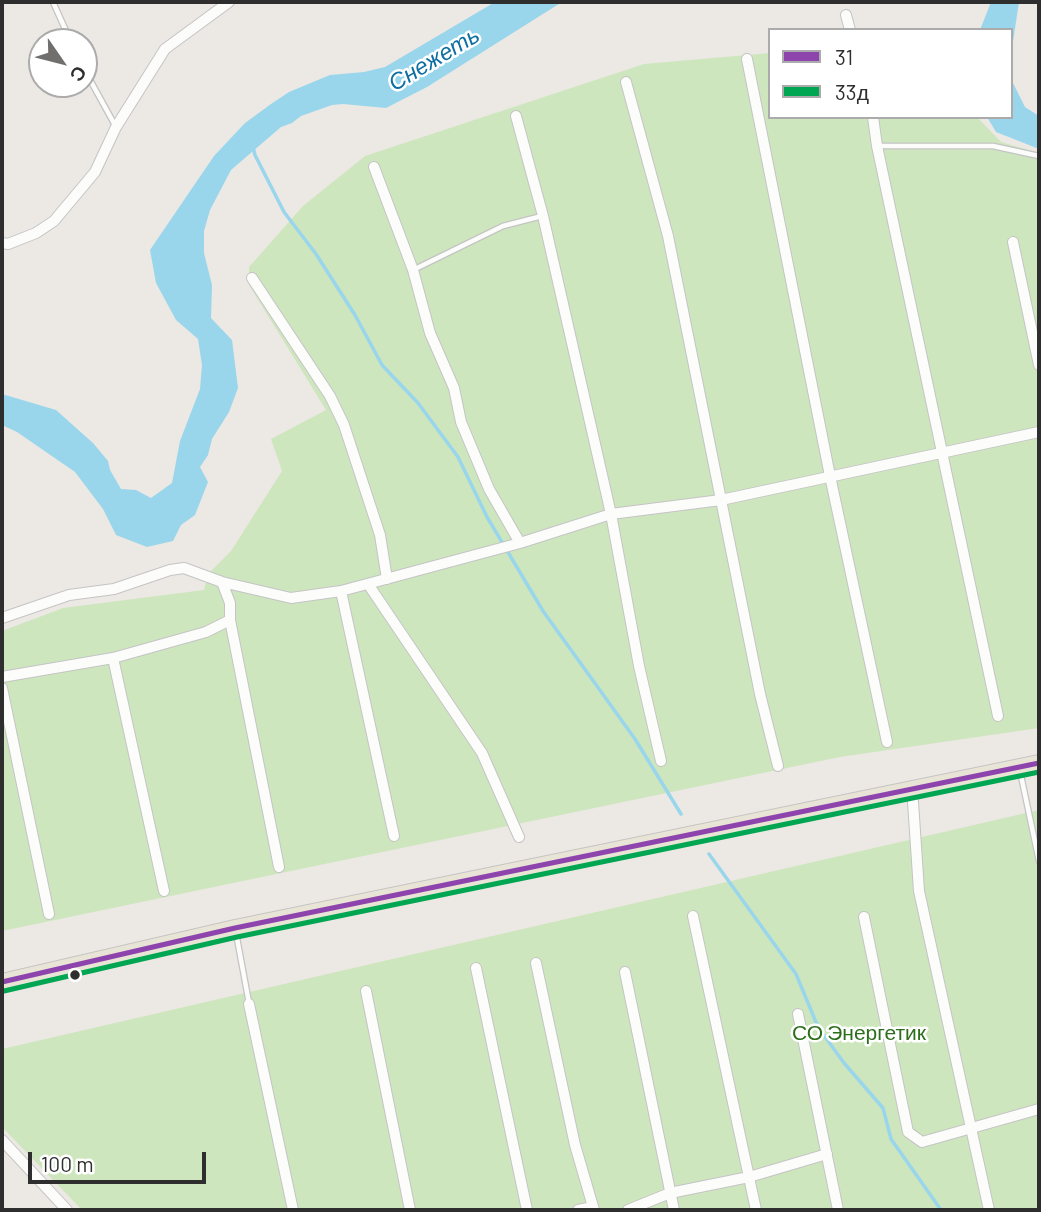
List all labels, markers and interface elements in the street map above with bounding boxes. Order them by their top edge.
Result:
water label: Снежеть [383,21,485,97]
north arrow [28,28,98,98]
legend [768,28,1013,119]
text: 31 [835,44,853,69]
text: С [66,62,92,86]
text: 33д [835,79,869,104]
unlabelled marker [68,968,82,982]
park label: СО Энергетик [792,1020,926,1046]
scale bar [32,1138,210,1182]
text: 100 m [41,1151,94,1176]

